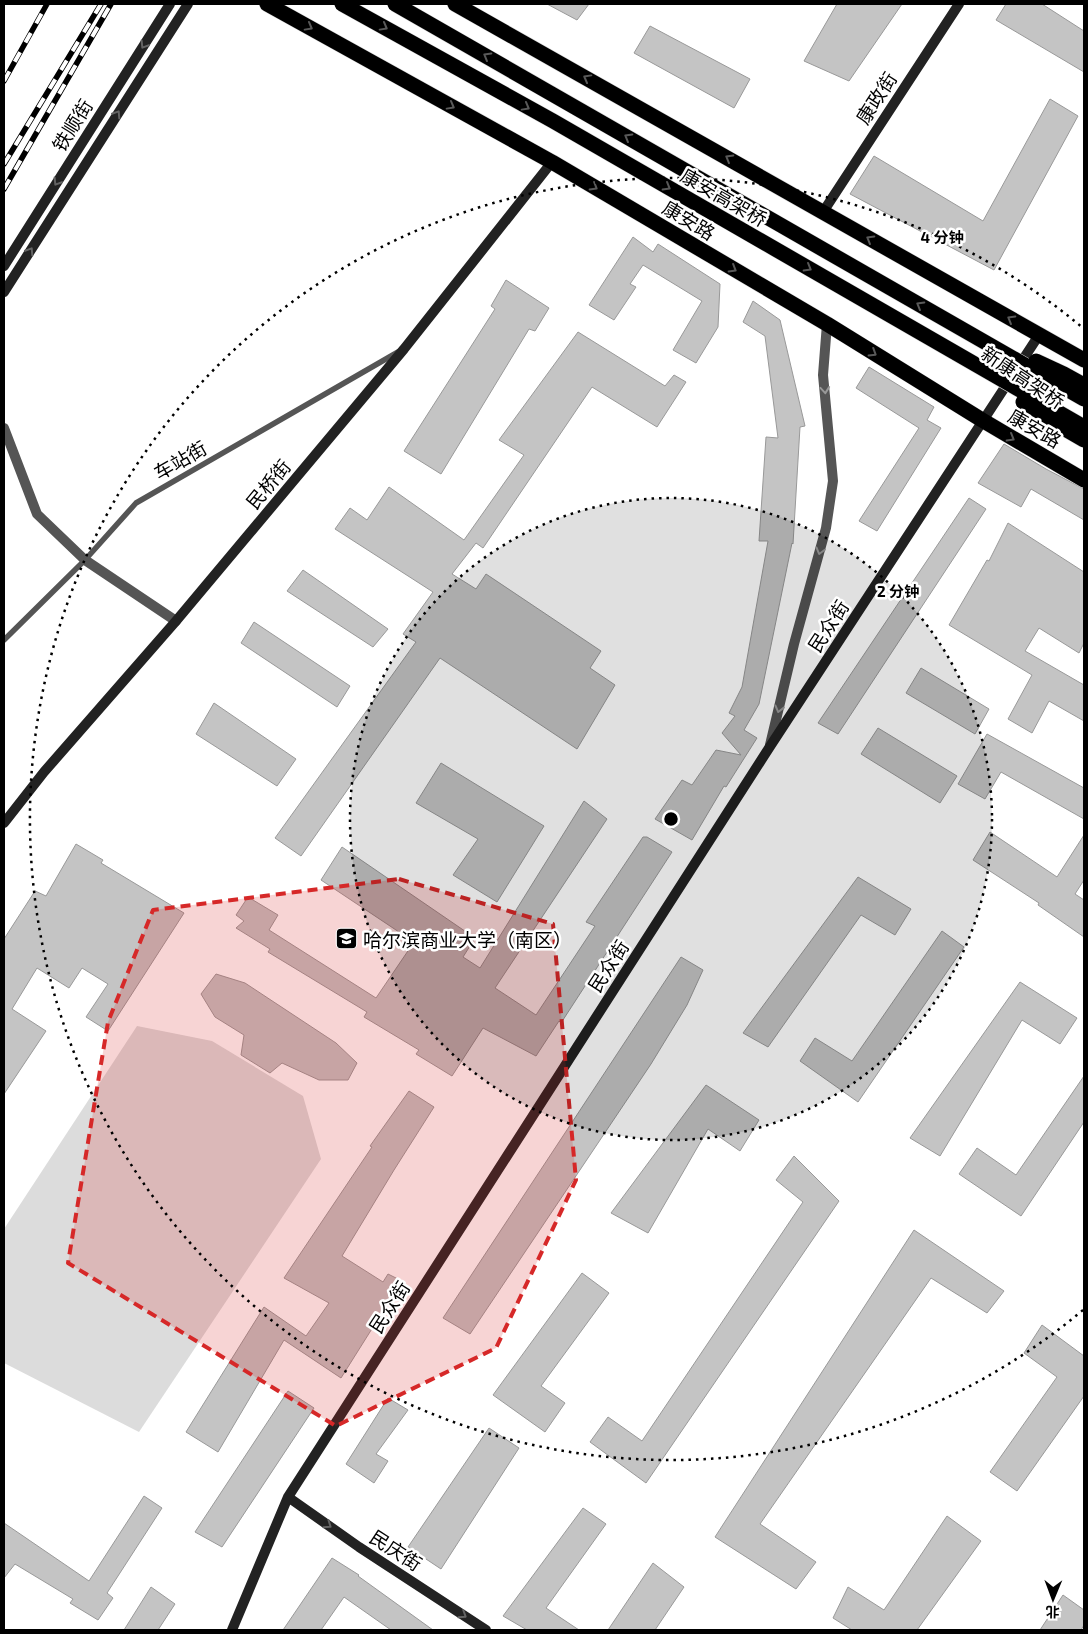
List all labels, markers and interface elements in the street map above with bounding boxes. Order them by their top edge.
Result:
one-way arrow [304,21,313,31]
one-way arrow [379,21,388,31]
one-way arrow [141,39,150,49]
one-way arrow [483,53,492,63]
street label: 康政街 [851,68,901,128]
one-way arrow [584,75,593,85]
street label: 铁顺街 [47,95,97,155]
one-way arrow [446,100,455,110]
one-way arrow [521,100,530,110]
one-way arrow [111,110,121,119]
one-way arrow [624,134,633,144]
one-way arrow [725,155,734,165]
street label: 康安高架桥 [677,163,771,231]
one-way arrow [54,176,63,186]
one-way arrow [588,180,597,190]
one-way arrow [662,181,671,191]
street label: 康安路 [659,195,719,245]
text: 4 分钟 [921,228,963,246]
one-way arrow [866,235,875,245]
one-way arrow [24,247,33,257]
one-way arrow [803,262,812,272]
one-way arrow [728,263,737,273]
one-way arrow [917,302,926,312]
one-way arrow [1008,315,1017,325]
street label: 新康高架桥 [977,341,1069,413]
one-way arrow [867,347,876,356]
one-way arrow [819,387,830,395]
street label: 康安路 [1005,404,1065,452]
one-way arrow [1006,431,1015,441]
street label: 车站街 [150,436,210,484]
street label: 民桥街 [241,455,295,513]
one-way arrow [815,547,825,555]
text: 2 分钟 [877,582,919,600]
street label: 民众街 [803,596,853,656]
one-way arrow [774,704,785,713]
centre of rings [662,810,680,828]
school or university icon: 哈尔滨商业大学（南区） [335,927,359,951]
place label: 哈尔滨商业大学（南区） [363,928,572,951]
street label: 民众街 [583,936,633,996]
street label: 民众街 [364,1277,414,1337]
one-way arrow [322,1519,332,1528]
street label: 民庆街 [366,1525,426,1575]
north arrow [1028,1574,1078,1624]
text: 北 [1046,1604,1060,1621]
one-way arrow [458,1609,467,1618]

